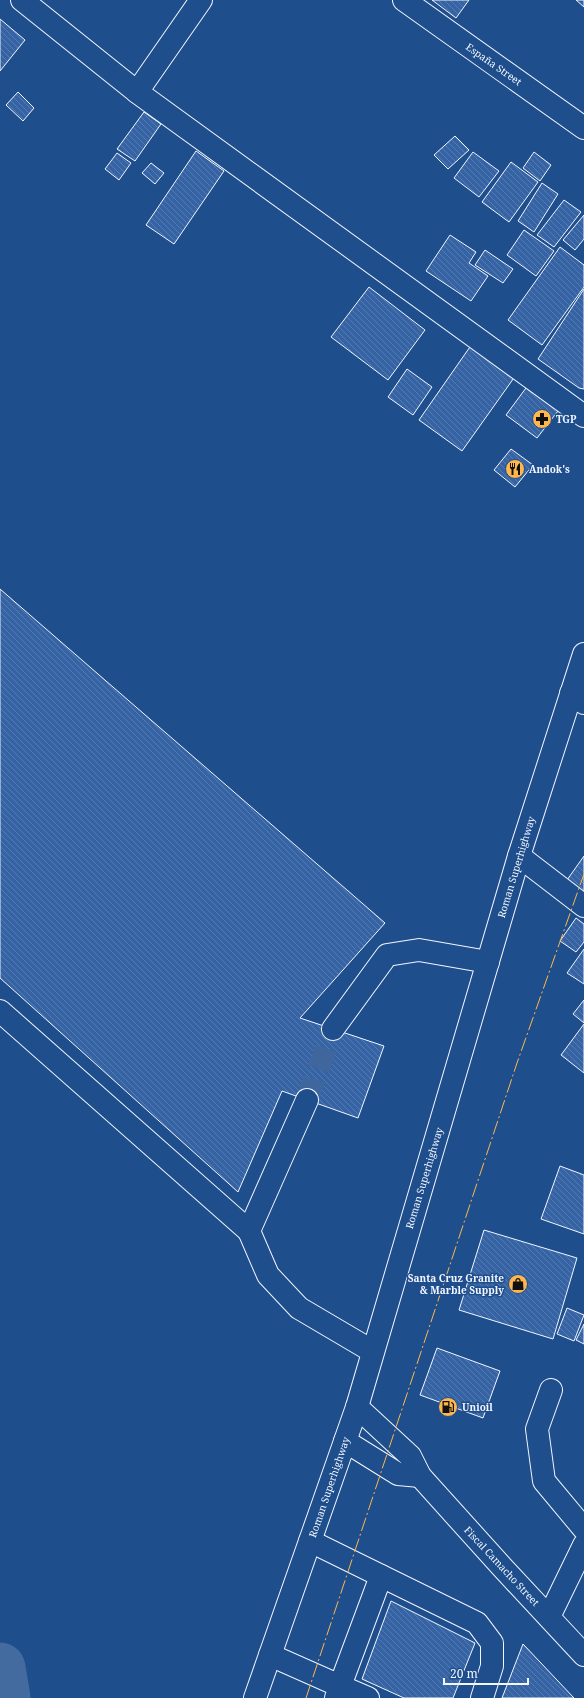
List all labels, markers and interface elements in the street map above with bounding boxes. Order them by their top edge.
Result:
street label: España Street [463,40,525,89]
pharmacy icon: TGP [531,408,553,430]
place label: TGP [556,412,577,426]
restaurant icon: Andok's [504,458,526,480]
place label: Andok's [529,462,570,476]
street label: Roman Superhighway [494,814,538,919]
street label: Roman Superhighway [402,1125,446,1230]
place label: Santa Cruz Granite & Marble Supply [408,1271,504,1297]
shop icon: Santa Cruz Granite & Marble Supply [507,1273,529,1295]
fuel station icon: Unioil [437,1396,459,1418]
place label: Unioil [462,1400,493,1414]
street label: Roman Superhighway [305,1435,353,1539]
street label: Fiscal Camacho Street [461,1523,543,1609]
scale bar [444,1660,528,1686]
text: 20 m [450,1665,478,1682]

